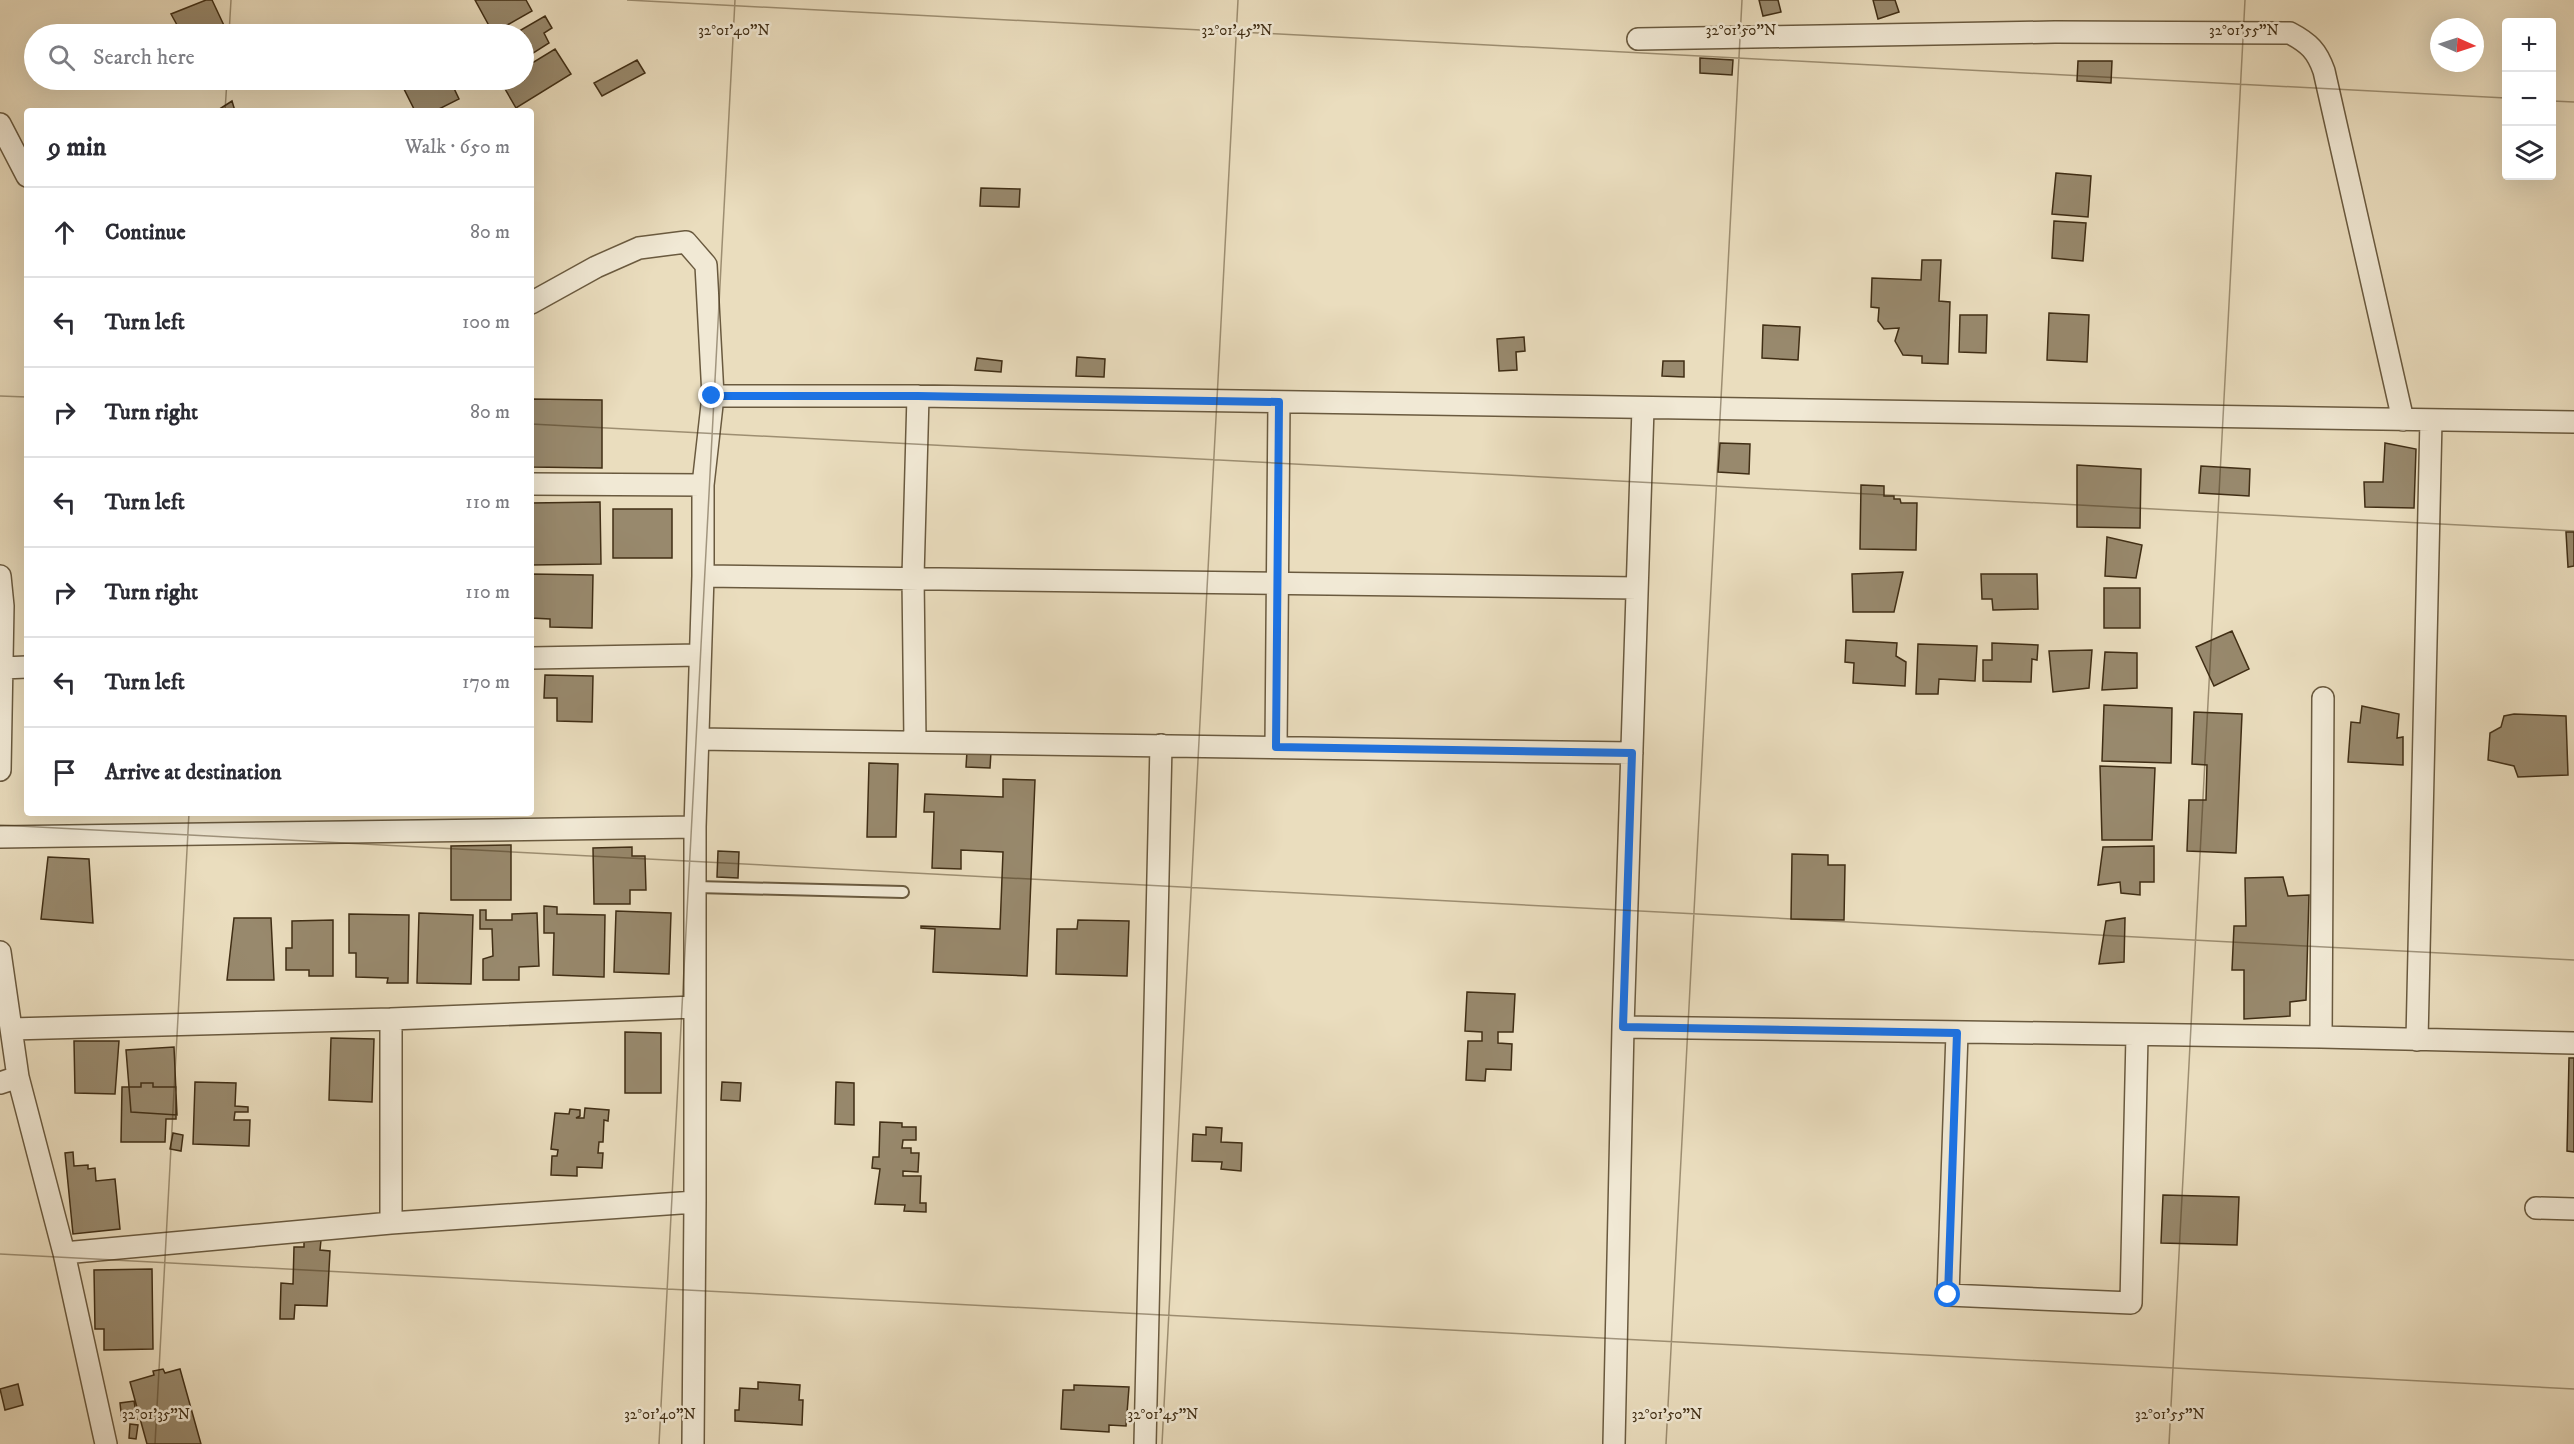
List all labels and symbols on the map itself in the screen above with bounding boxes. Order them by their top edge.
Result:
north arrow [2430,18,2484,72]
text: 32°01'40"N [698,21,770,40]
text: 32°01'45"N [1202,21,1272,40]
text: 32°01'50"N [1706,21,1776,40]
text: 32°01'55"N [2209,21,2279,40]
route end [698,382,724,408]
route start [1934,1281,1960,1307]
text: 32°01'35"N [122,1405,190,1424]
text: 32°01'40"N [624,1405,696,1424]
text: 32°01'45"N [1128,1405,1198,1424]
text: 32°01'50"N [1632,1405,1702,1424]
text: 32°01'55"N [2135,1405,2205,1424]

